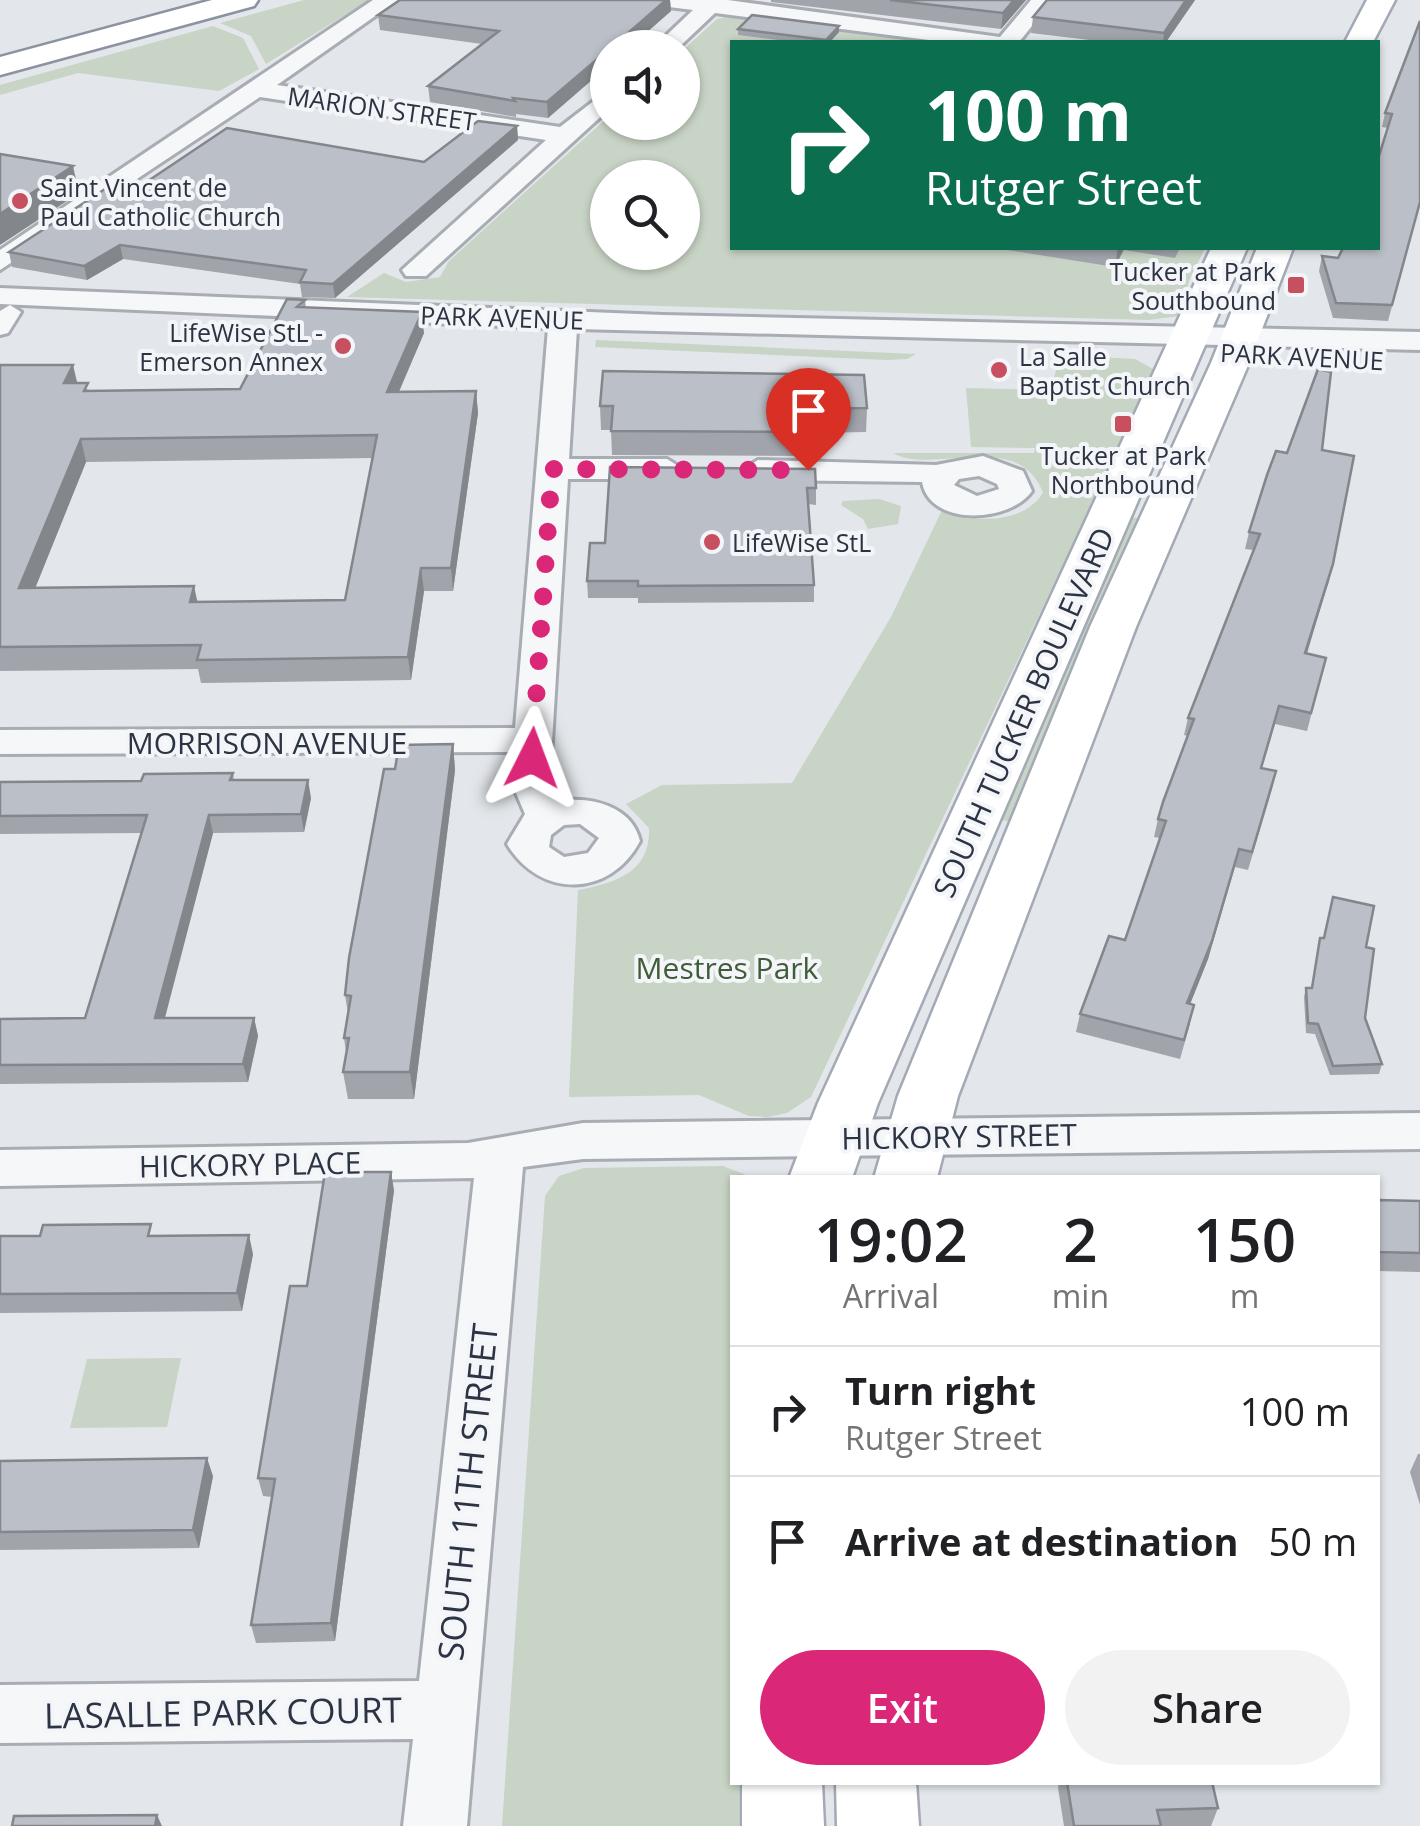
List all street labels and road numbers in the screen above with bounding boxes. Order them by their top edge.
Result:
street label: MARION STREET [286,78,479,138]
street label: PARK AVENUE [420,297,584,337]
street label: PARK AVENUE [1219,335,1385,377]
street label: SOUTH TUCKER BOULEVARD [923,521,1123,903]
street label: MORRISON AVENUE [127,722,407,763]
street label: HICKORY STREET [841,1113,1078,1159]
street label: HICKORY PLACE [138,1142,362,1186]
street label: SOUTH 11TH STREET [426,1321,508,1663]
street label: LASALLE PARK COURT [44,1685,402,1739]

